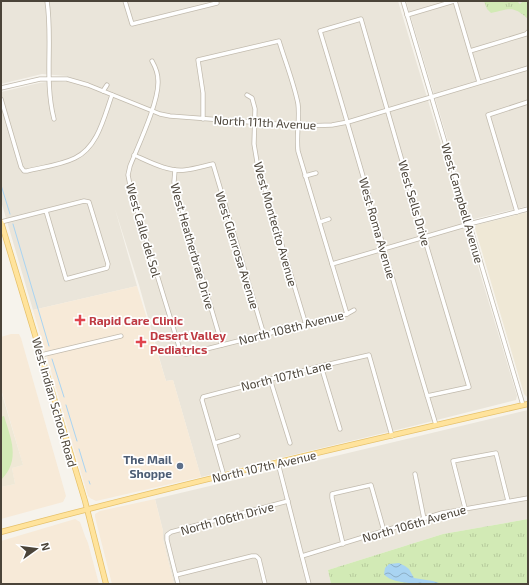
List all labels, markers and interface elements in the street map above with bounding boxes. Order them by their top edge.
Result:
street label: North 111th Avenue [213,112,317,132]
street label: West Campbell Avenue [439,141,487,265]
street label: West Sells Drive [396,159,434,247]
street label: West Montecito Avenue [251,160,301,288]
street label: West Roma Avenue [357,176,399,280]
street label: West Calle del Sol [124,181,164,279]
street label: West Heatherbrae Drive [168,181,218,311]
street label: West Glenrosa Avenue [213,190,263,310]
street label: North 108th Avenue [237,307,345,347]
place label: Rapid Care Clinic [89,313,183,327]
marker: Rapid Care Clinic [74,314,86,326]
place label: Desert Valley Pediatrics [150,328,226,356]
street label: West Indian School Road [30,336,80,468]
marker: Desert Valley Pediatrics [135,336,147,348]
street label: North 107th Lane [239,357,333,393]
street label: North 107th Avenue [210,447,318,485]
place label: The Mail Shoppe [123,452,172,480]
marker: The Mail Shoppe [175,461,185,471]
street label: North 106th Drive [179,499,275,537]
street label: North 106th Avenue [360,501,468,545]
north arrow [16,529,56,569]
text: N [39,541,53,552]

